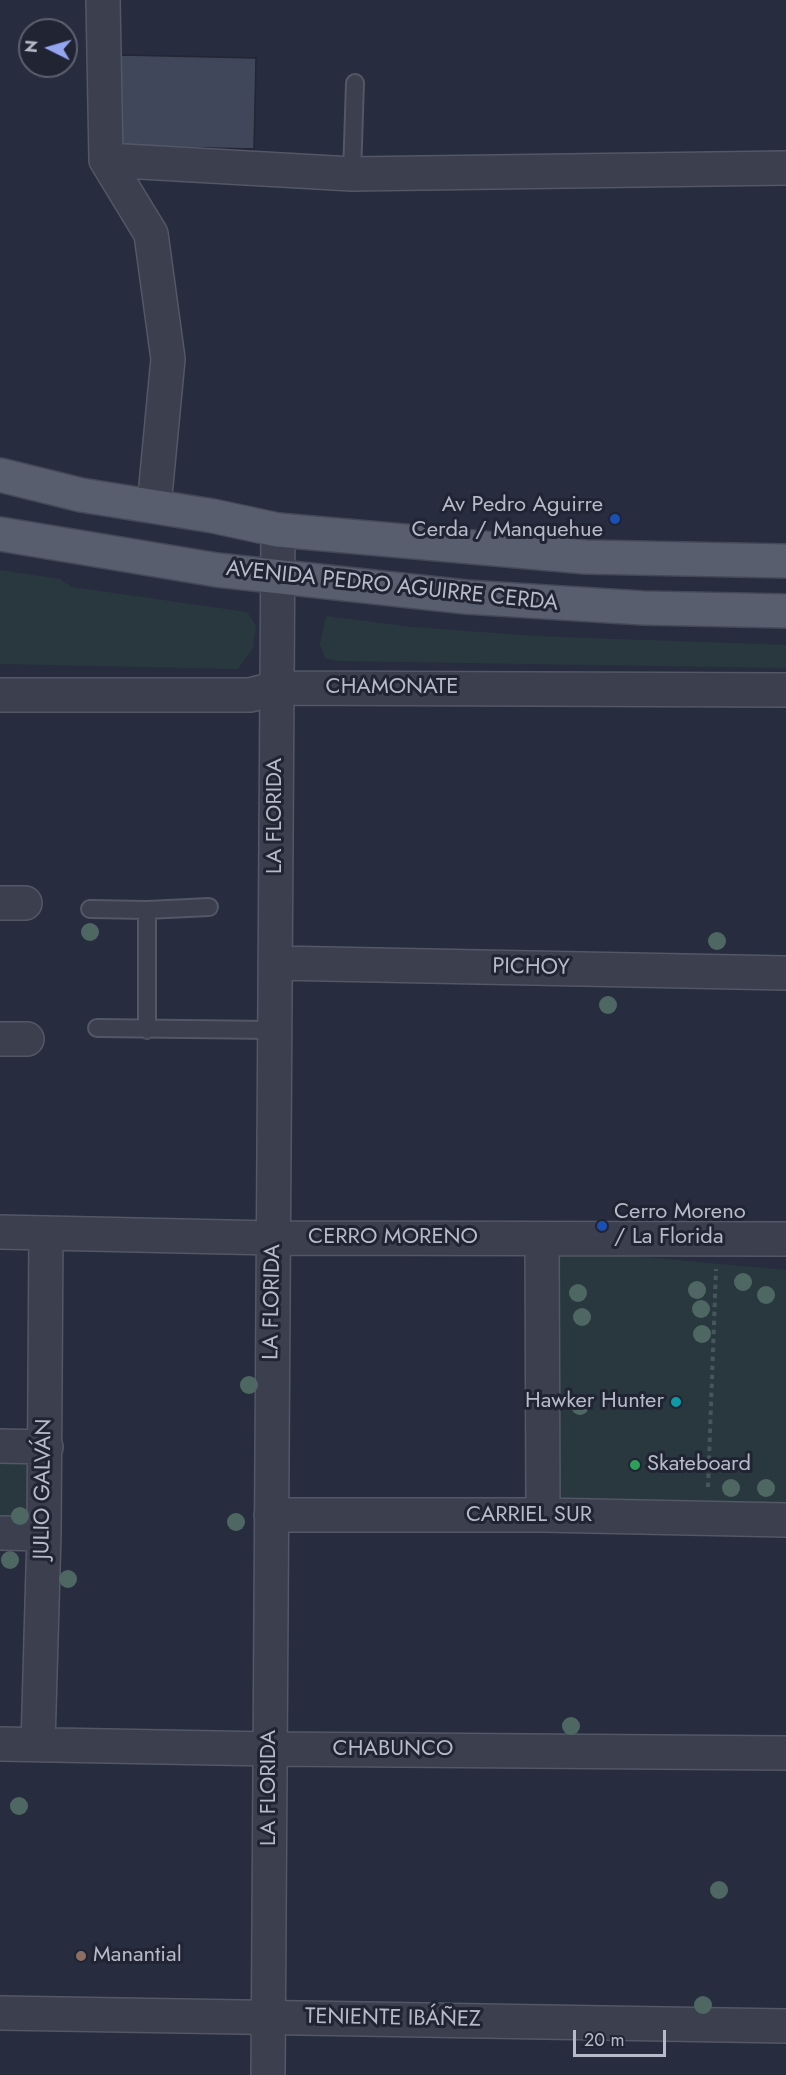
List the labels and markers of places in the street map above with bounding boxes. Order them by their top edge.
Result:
place label: Av Pedro Aguirre Cerda / Manquehue [412,493,603,544]
marker: Av Pedro Aguirre Cerda / Manquehue [608,512,622,526]
place label: Cerro Moreno / La Florida [614,1200,746,1252]
marker: Cerro Moreno / La Florida [595,1219,609,1233]
place label: Hawker Hunter [525,1389,664,1415]
marker: Hawker Hunter [669,1395,683,1409]
place label: Skateboard [647,1452,751,1478]
marker: Skateboard [628,1458,642,1472]
place label: Manantial [93,1943,182,1969]
marker: Manantial [74,1949,88,1963]

